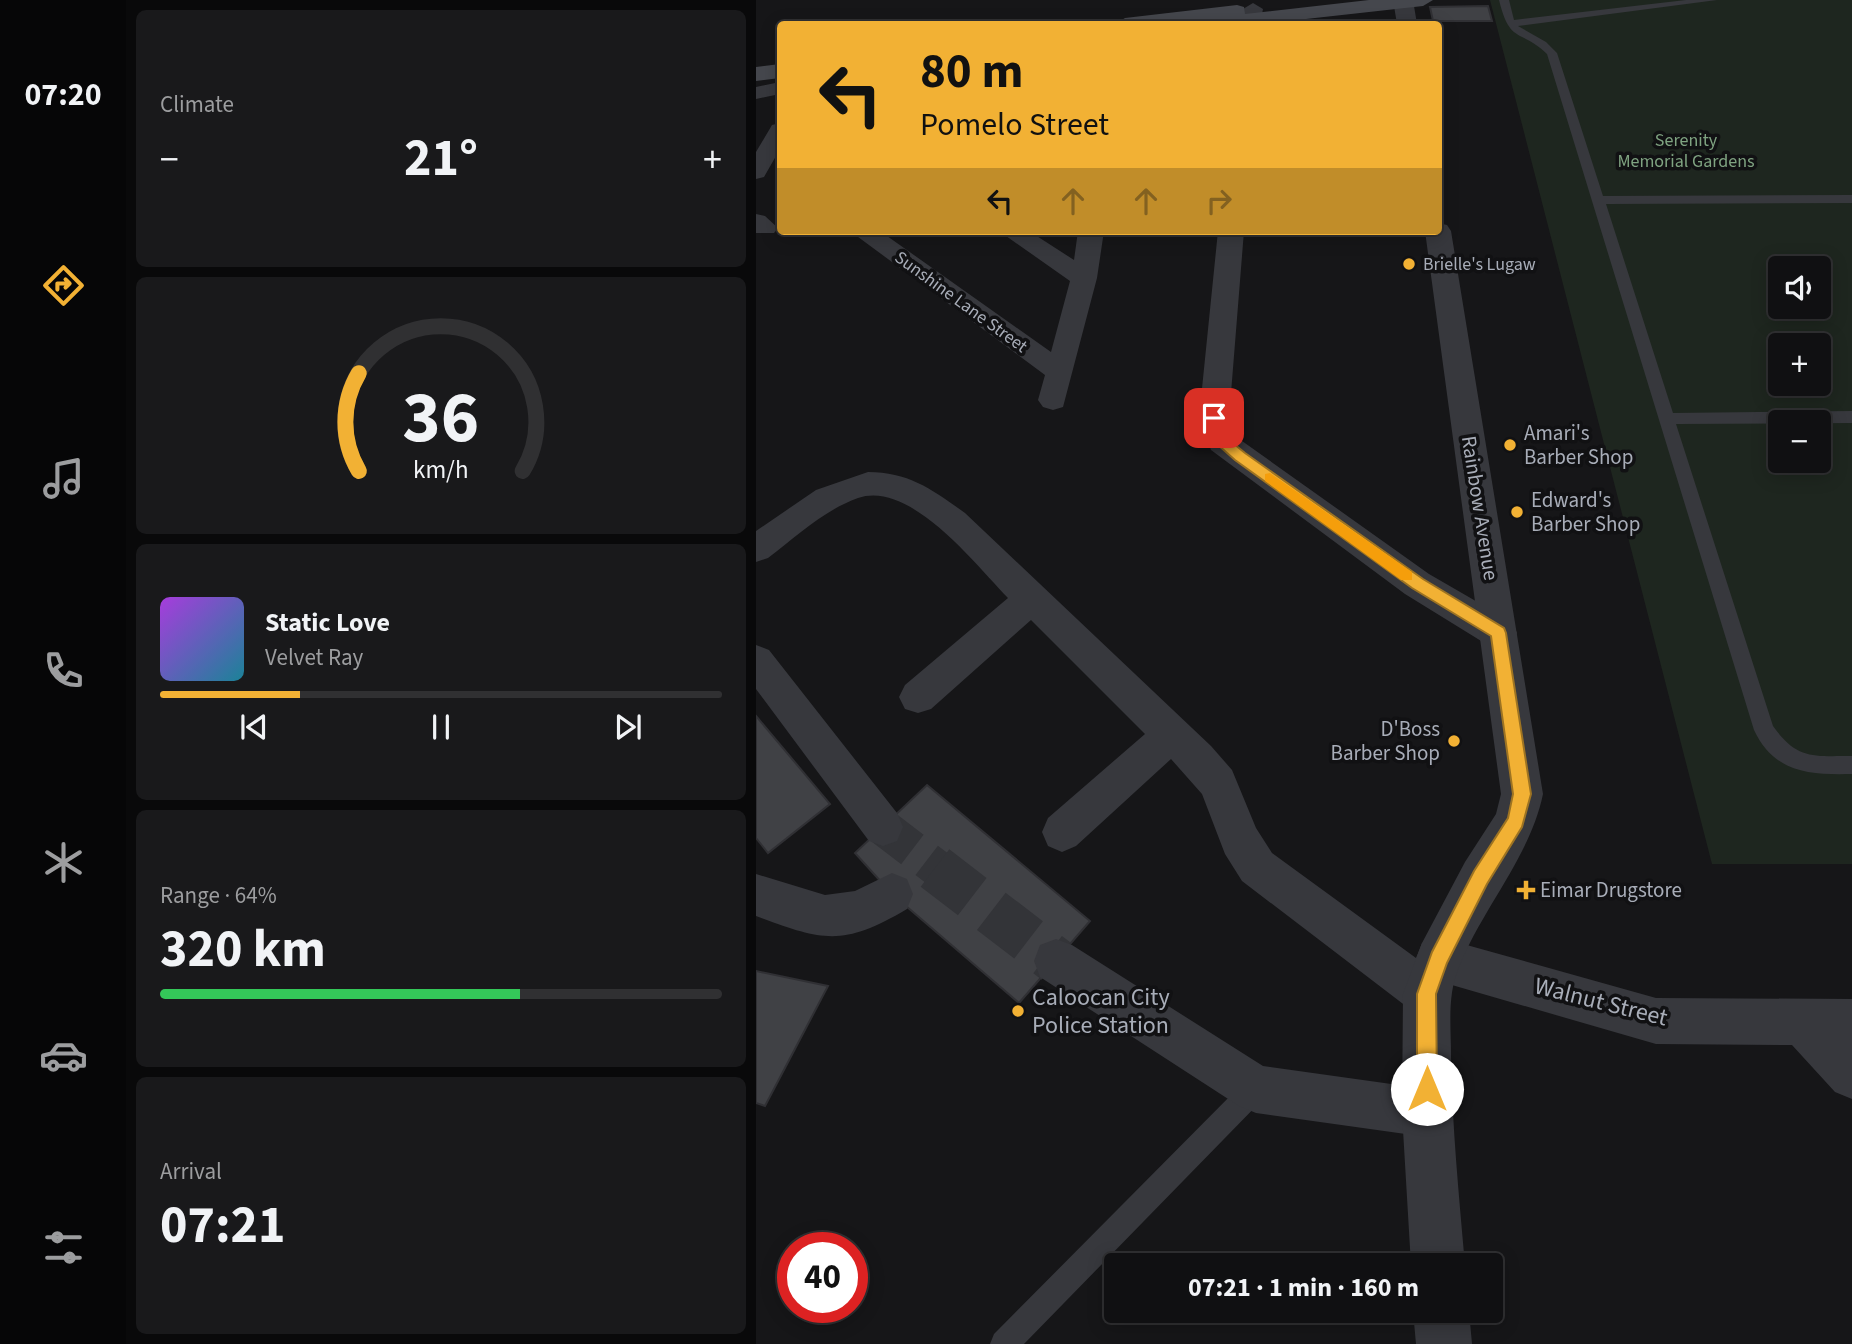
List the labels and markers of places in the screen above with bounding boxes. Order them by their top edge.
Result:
place label: Brielle's Lugaw [1423,252,1536,277]
marker: Brielle's Lugaw [1401,256,1417,272]
pin [1184,388,1244,448]
place label: Amari's Barber Shop [1524,418,1633,472]
marker: Amari's Barber Shop [1502,437,1518,453]
place label: Edward's Barber Shop [1531,485,1640,539]
marker: Edward's Barber Shop [1509,504,1525,520]
place label: D'Boss Barber Shop [1331,714,1440,768]
marker: D'Boss Barber Shop [1446,733,1462,749]
place label: Eimar Drugstore [1540,875,1682,905]
marker: Eimar Drugstore [1518,882,1534,898]
place label: Caloocan City Police Station [1032,980,1170,1043]
marker: Caloocan City Police Station [1010,1003,1026,1019]

